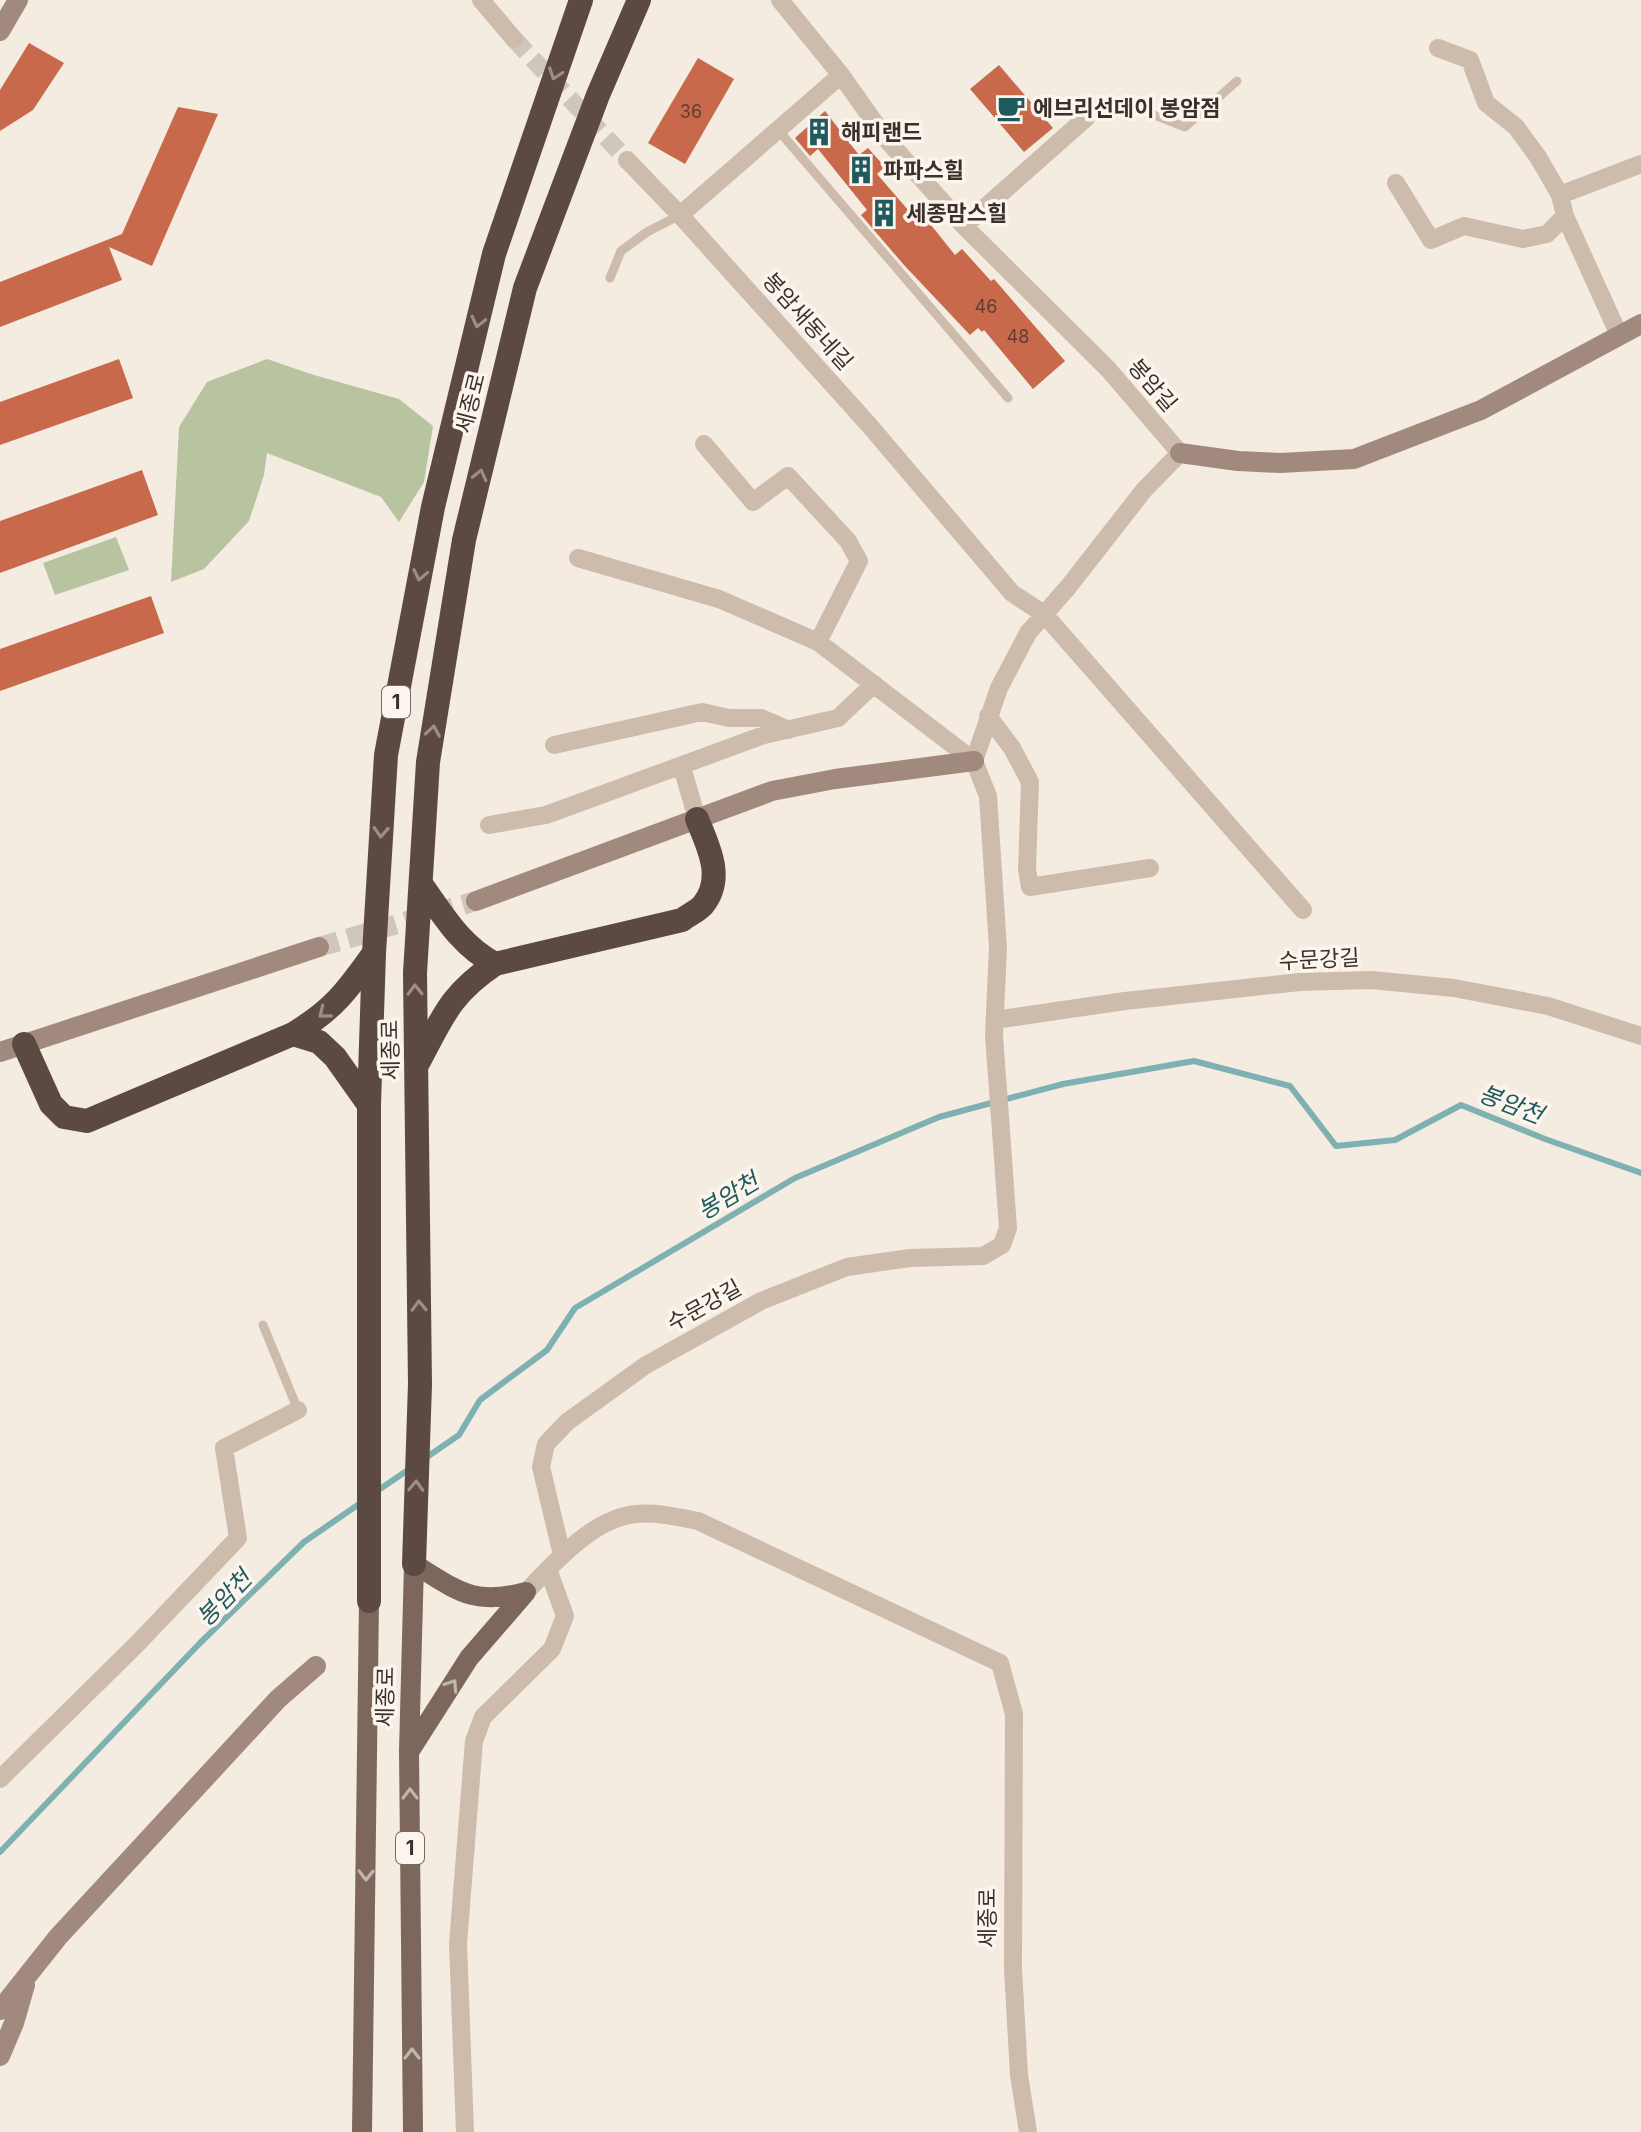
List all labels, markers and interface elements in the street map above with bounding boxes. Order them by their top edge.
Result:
one-way arrow [549,66,565,80]
cafe icon: 에브리선데이 봉암점 [996,93,1026,123]
place label: 에브리선데이 봉암점 [1033,95,1220,121]
house number: 36 [680,101,702,122]
building icon: 해피랜드 [804,117,834,147]
place label: 해피랜드 [841,119,922,145]
building icon: 파파스힐 [846,155,876,185]
place label: 파파스힐 [883,157,964,183]
building icon: 세종맘스힐 [869,198,899,228]
place label: 세종맘스힐 [906,200,1007,226]
street label: 봉암새동네길 [758,267,858,375]
house number: 46 [975,296,997,317]
one-way arrow [470,314,487,328]
house number: 48 [1007,326,1029,347]
street label: 봉암길 [1123,354,1183,416]
street label: 세종로 [450,370,490,436]
one-way arrow [470,469,487,482]
one-way arrow [412,568,429,582]
road number: 1 [382,686,410,718]
one-way arrow [424,724,441,737]
one-way arrow [373,826,390,839]
street label: 수문강길 [1278,944,1360,974]
one-way arrow [406,983,424,996]
one-way arrow [319,1003,333,1018]
street label: 세종로 [376,1019,404,1081]
water label: 봉암천 [1475,1079,1550,1130]
water label: 봉암천 [692,1165,766,1225]
street label: 수문강길 [662,1274,746,1336]
one-way arrow [410,1299,428,1312]
one-way arrow [408,1479,425,1492]
water label: 봉암천 [191,1562,259,1632]
street label: 세종로 [371,1666,399,1728]
one-way arrow [442,1679,457,1694]
one-way arrow [401,1787,419,1800]
road number: 1 [396,1832,424,1864]
one-way arrow [357,1869,375,1882]
street label: 세종로 [974,1888,1000,1948]
one-way arrow [403,2047,421,2060]

